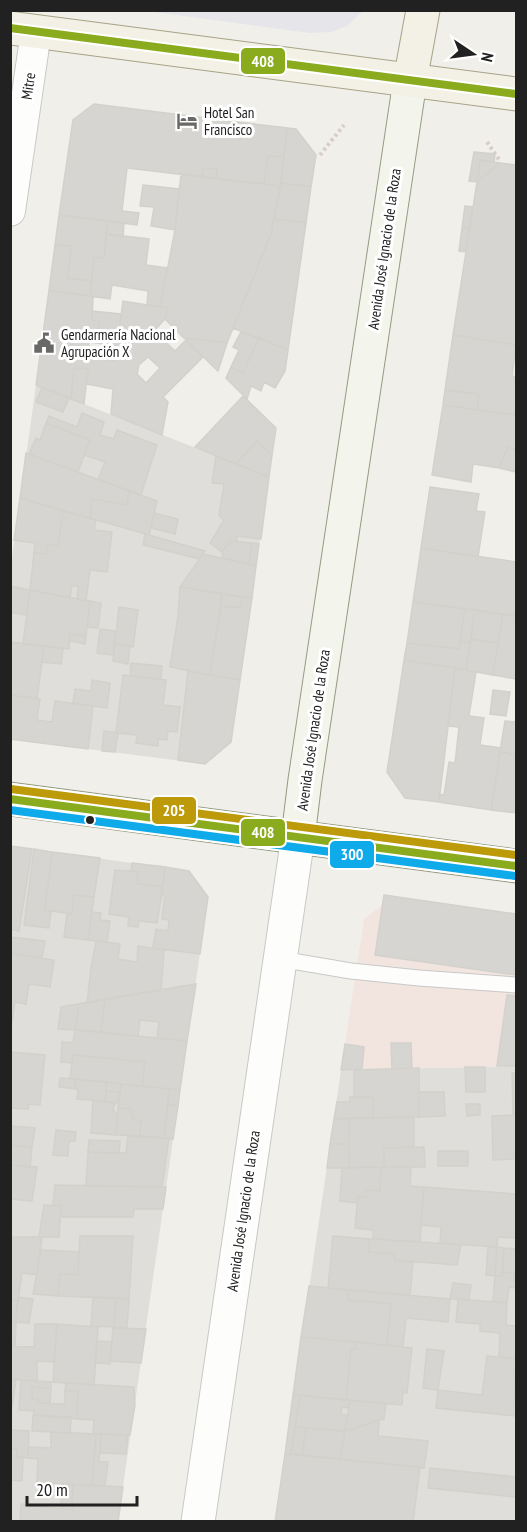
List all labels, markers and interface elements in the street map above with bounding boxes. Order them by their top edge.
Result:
north arrow [443,24,503,84]
line badge: 408 [240,47,286,75]
text: 408 [252,51,274,71]
text: N [477,51,498,64]
street label: Mitre [17,71,39,101]
place label: Hotel San Francisco [204,103,254,139]
hotel icon: Hotel San Francisco [175,109,199,133]
street label: Avenida José Ignacio de la Roza [363,167,405,331]
place label: Gendarmería Nacional Agrupación X [61,325,176,361]
public building icon: Gendarmería Nacional Agrupación X [32,331,56,355]
street label: Avenida José Ignacio de la Roza [292,648,334,812]
line badge: 205 [151,796,197,825]
text: 205 [163,800,185,820]
unlabelled marker [84,814,96,826]
line badge: 408 [240,818,286,847]
text: 408 [252,822,274,842]
line badge: 300 [329,840,375,869]
text: 300 [341,844,364,864]
street label: Avenida José Ignacio de la Roza [222,1129,264,1293]
scale bar [27,1469,136,1507]
text: 20 m [36,1478,68,1501]

